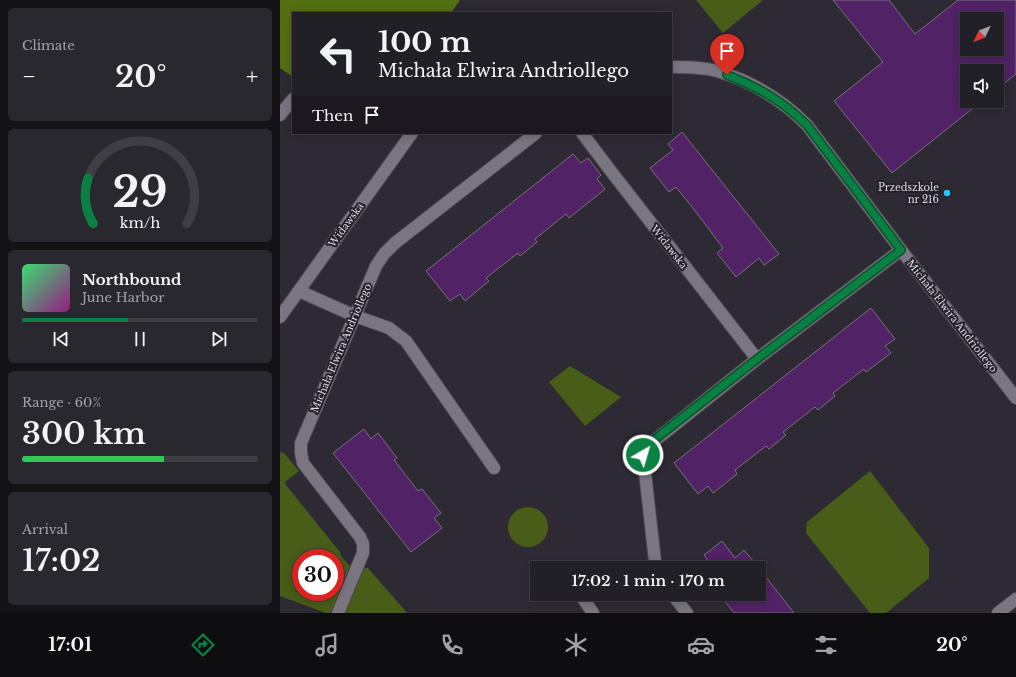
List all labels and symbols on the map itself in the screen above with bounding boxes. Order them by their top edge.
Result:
north arrow [960,12,1004,56]
pin [710,34,744,75]
place label: Przedszkole nr 216 [878,181,939,206]
marker: Przedszkole nr 216 [942,188,952,198]
street label: Widawska [325,200,367,251]
street label: Widawska [647,222,690,272]
street label: Michała Elwira Andriollego [904,257,1000,375]
street label: Michała Elwira Andriollego [308,281,374,415]
position arrow [622,434,664,476]
speed limit sign: 30 [292,549,344,601]

